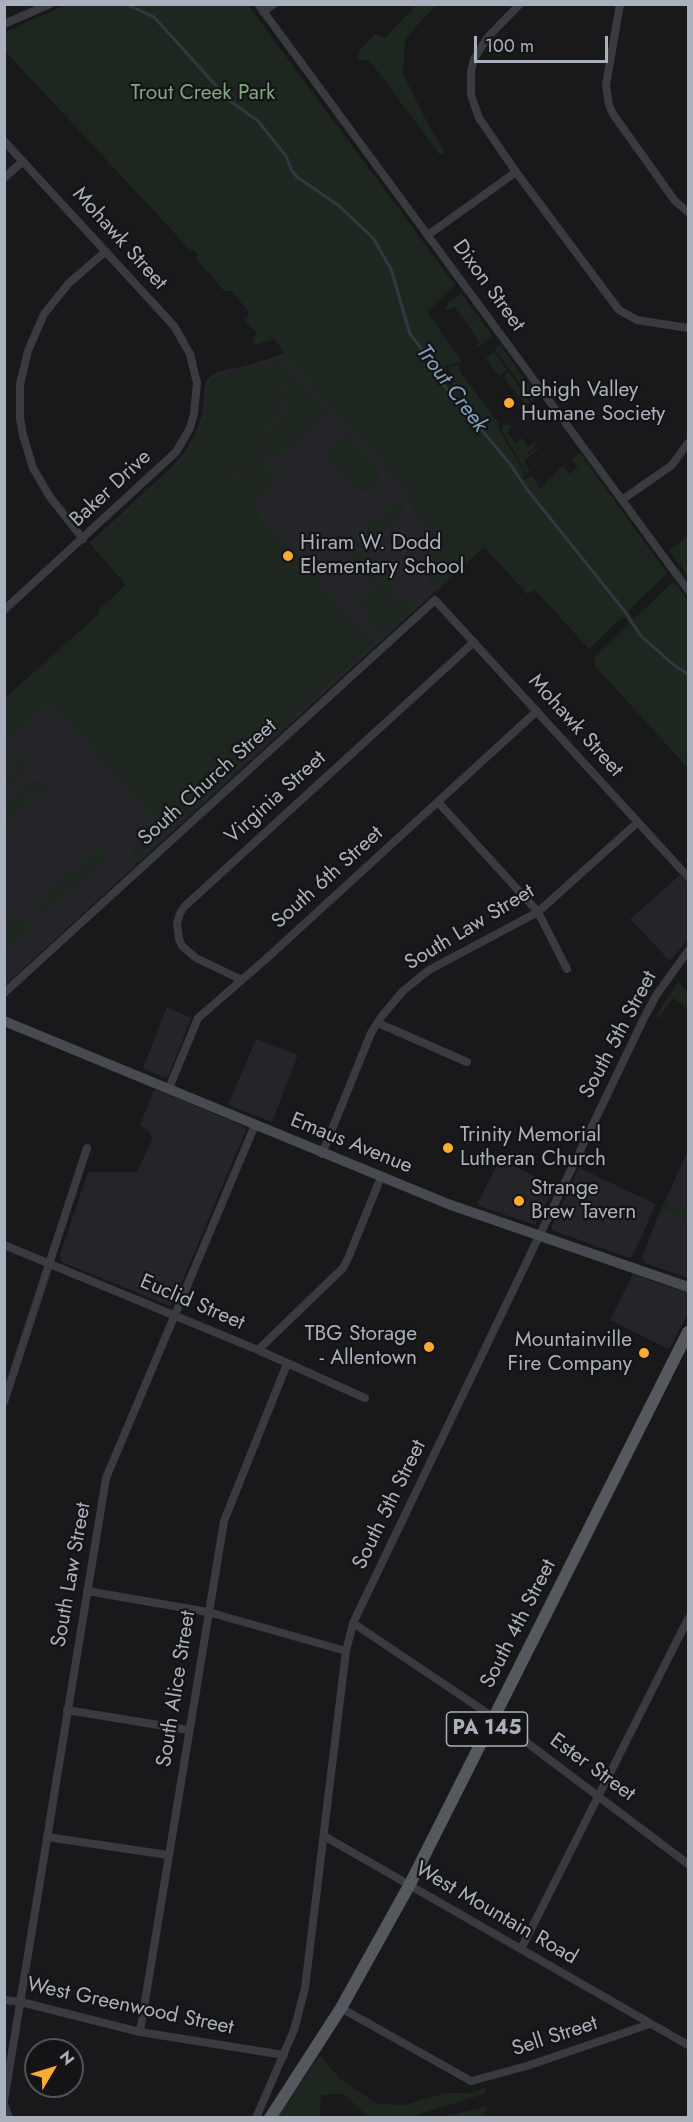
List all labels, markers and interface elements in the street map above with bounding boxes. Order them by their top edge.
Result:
scale bar [477,24,610,62]
text: 100 m [485,33,534,59]
park label: Trout Creek Park [131,81,275,107]
street label: Mohawk Street [66,182,172,296]
street label: Dixon Street [446,235,530,337]
water label: Trout Creek [410,340,492,438]
place label: Lehigh Valley Humane Society [521,378,665,428]
marker: Lehigh Valley Humane Society [502,396,516,410]
street label: Baker Drive [65,445,157,533]
place label: Hiram W. Dodd Elementary School [300,531,464,581]
marker: Hiram W. Dodd Elementary School [281,549,295,563]
street label: Mohawk Street [522,669,628,783]
street label: South Church Street [134,714,282,852]
street label: Virginia Street [221,746,331,850]
street label: South 6th Street [267,821,389,935]
street label: South Law Street [401,879,539,977]
street label: South 5th Street [575,967,663,1103]
street label: Emaus Avenue [286,1108,416,1180]
place label: Trinity Memorial Lutheran Church [460,1123,606,1173]
marker: Trinity Memorial Lutheran Church [441,1141,455,1155]
place label: Strange Brew Tavern [531,1176,636,1226]
marker: Strange Brew Tavern [512,1194,526,1208]
street label: Euclid Street [136,1270,248,1336]
place label: TBG Storage - Allentown [305,1322,417,1372]
place label: Mountainville Fire Company [508,1328,632,1378]
marker: TBG Storage - Allentown [422,1340,436,1354]
marker: Mountainville Fire Company [637,1346,651,1360]
street label: South 5th Street [348,1436,432,1574]
street label: South Law Street [47,1501,97,1649]
street label: South 4th Street [476,1555,562,1693]
street label: South Alice Street [152,1609,202,1769]
road number: PA 145 [446,1712,528,1746]
street label: Ester Street [544,1729,640,1807]
street label: West Mountain Road [410,1857,582,1971]
street label: West Greenwood Street [24,1973,236,2041]
street label: Sell Street [509,2011,601,2063]
north arrow [24,2038,84,2098]
text: N [54,2046,80,2070]

